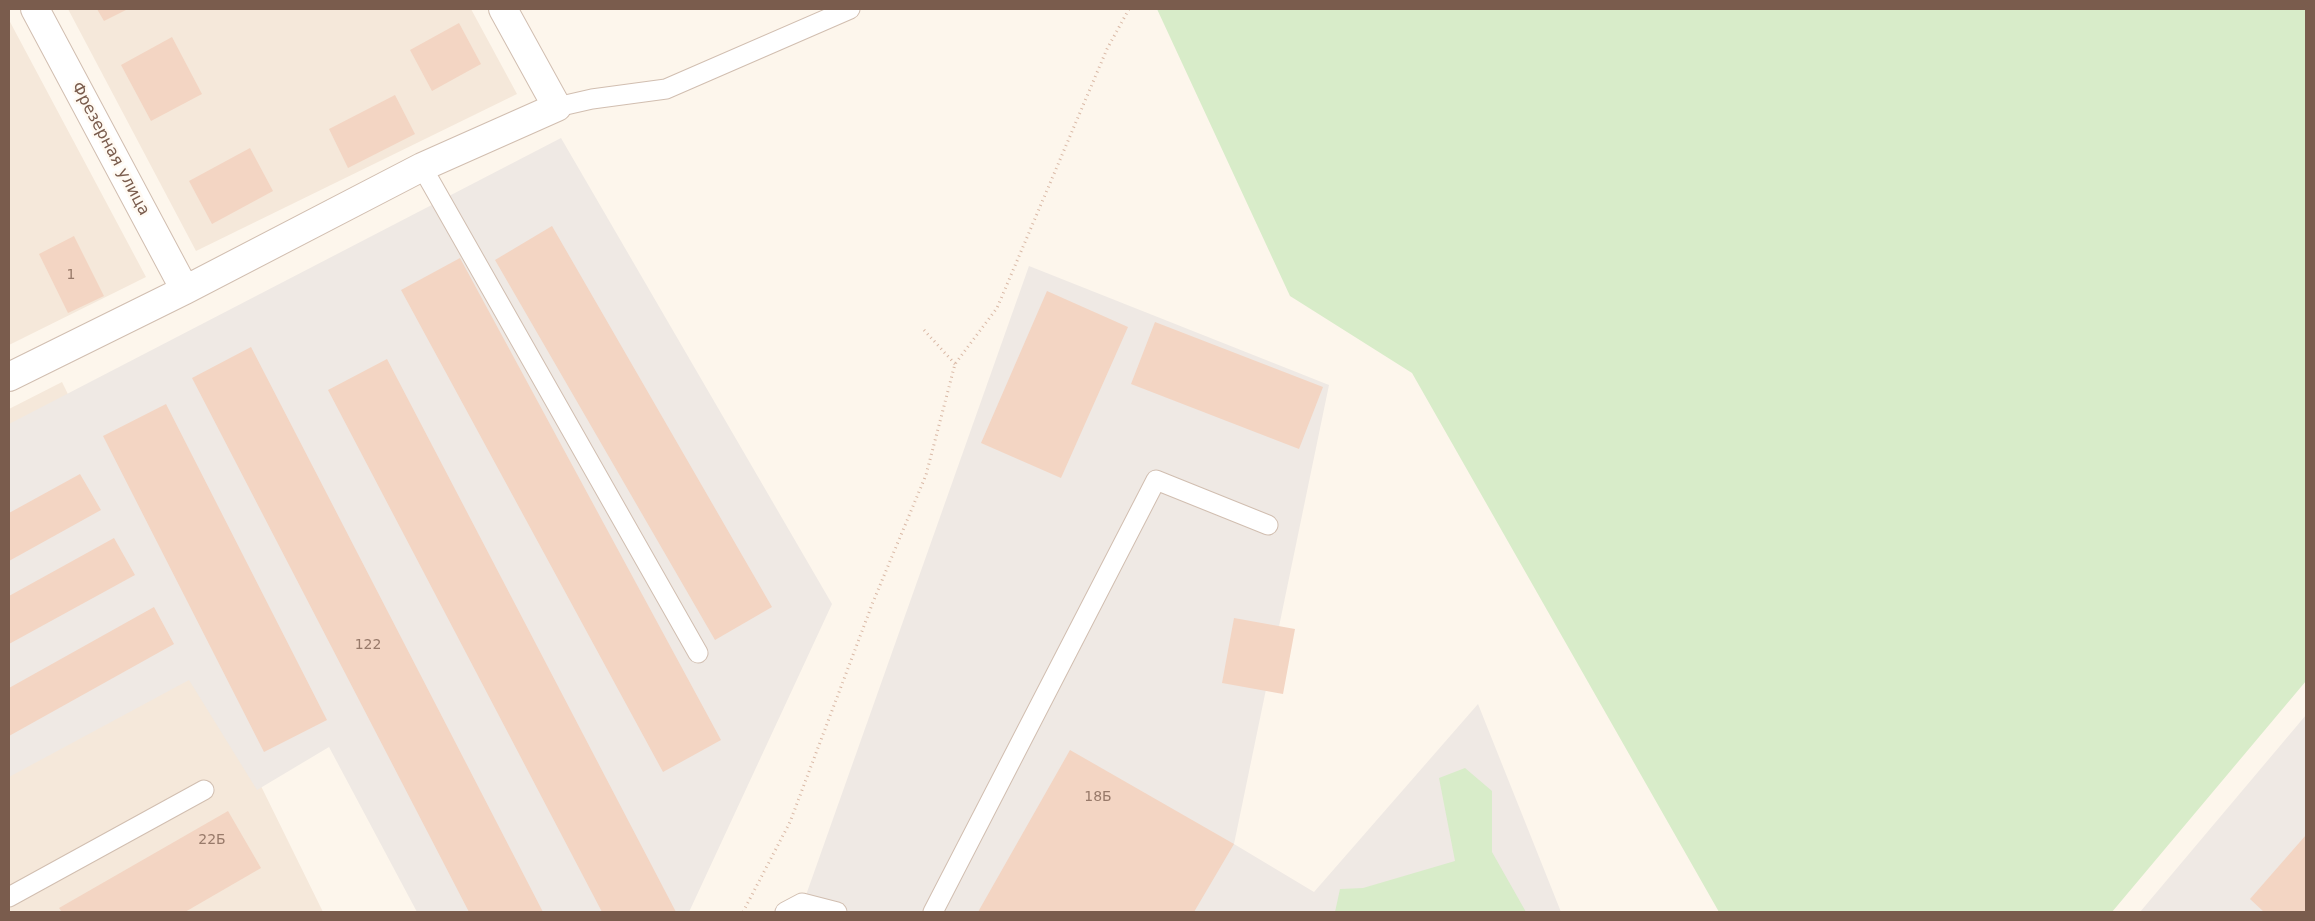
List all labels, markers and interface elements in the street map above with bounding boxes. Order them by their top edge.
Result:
street label: Фрезерная улица [67,79,153,219]
house number: 1 [67,267,75,283]
house number: 122 [355,637,381,653]
house number: 18Б [1084,789,1112,805]
house number: 22Б [198,832,226,848]

